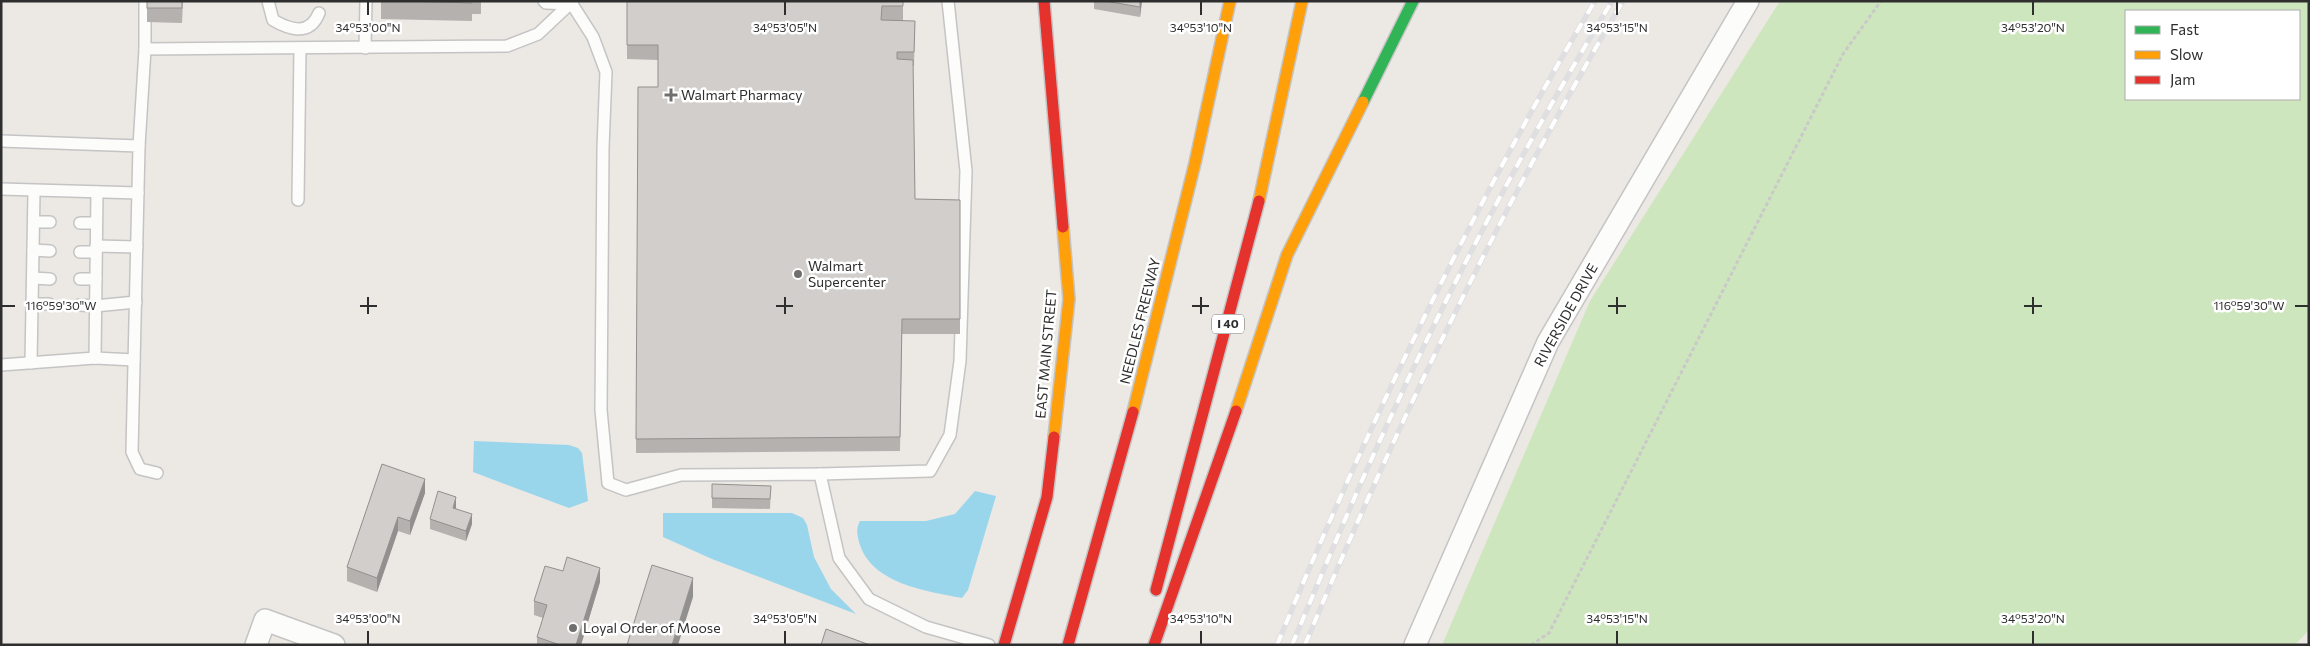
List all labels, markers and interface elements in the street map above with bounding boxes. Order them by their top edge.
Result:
legend [2125,10,2300,100]
text: 34°53'00"N [336,20,401,34]
text: 34°53'05"N [753,20,817,34]
text: 34°53'10"N [1170,20,1232,34]
text: 34°53'15"N [1586,20,1648,34]
text: 34°53'20"N [2001,20,2065,34]
text: Fast [2170,20,2199,38]
text: Slow [2170,45,2203,63]
text: Jam [2170,70,2195,88]
place label: Walmart Pharmacy [681,86,802,103]
marker: Walmart Pharmacy [665,89,677,101]
street label: NEEDLES FREEWAY [1116,256,1163,386]
place label: Walmart Supercenter [808,257,886,290]
street label: RIVERSIDE DRIVE [1530,260,1601,369]
marker: Walmart Supercenter [792,268,804,280]
street label: EAST MAIN STREET [1031,289,1060,419]
text: 116°59'30"W [25,298,97,312]
text: 116°59'30"W [2213,298,2285,312]
road number: I 40 [1212,314,1244,334]
text: 34°53'00"N [336,611,401,625]
text: 34°53'05"N [753,611,817,625]
text: 34°53'10"N [1170,611,1232,625]
text: 34°53'15"N [1586,611,1648,625]
text: 34°53'20"N [2001,611,2065,625]
place label: Loyal Order of Moose [583,619,721,636]
marker: Loyal Order of Moose [567,622,579,634]

